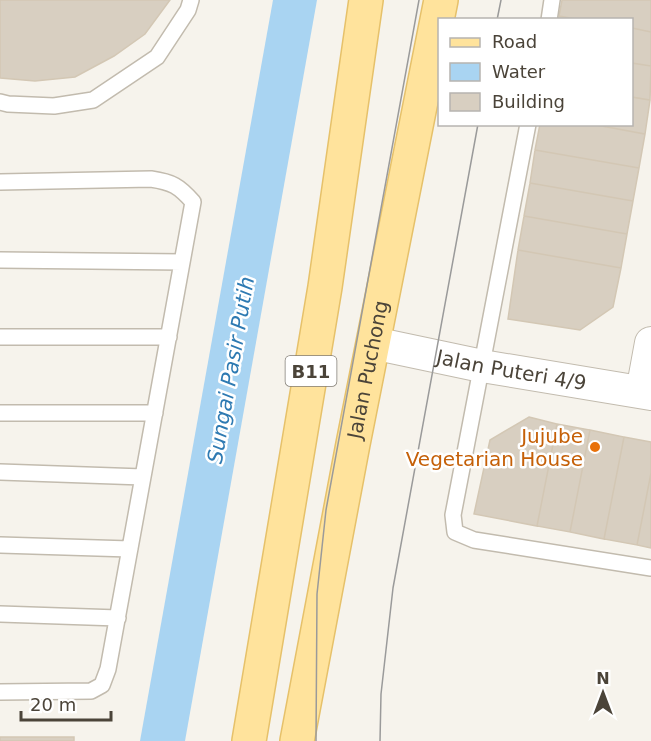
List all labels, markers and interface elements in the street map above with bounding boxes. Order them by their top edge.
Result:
legend [438,18,633,126]
text: Road [492,31,537,52]
text: Water [492,61,546,82]
text: Building [492,91,565,112]
water label: Sungai Pasir Putih [203,275,259,465]
street label: Jalan Puchong [342,298,393,443]
street label: Jalan Puteri 4/9 [432,344,588,395]
road number: B11 [286,356,336,386]
place label: Jujube Vegetarian House [406,424,583,471]
marker: Jujube Vegetarian House [588,440,602,454]
north arrow [573,663,633,723]
text: N [596,669,610,688]
scale bar [21,684,111,722]
text: 20 m [30,694,76,715]

